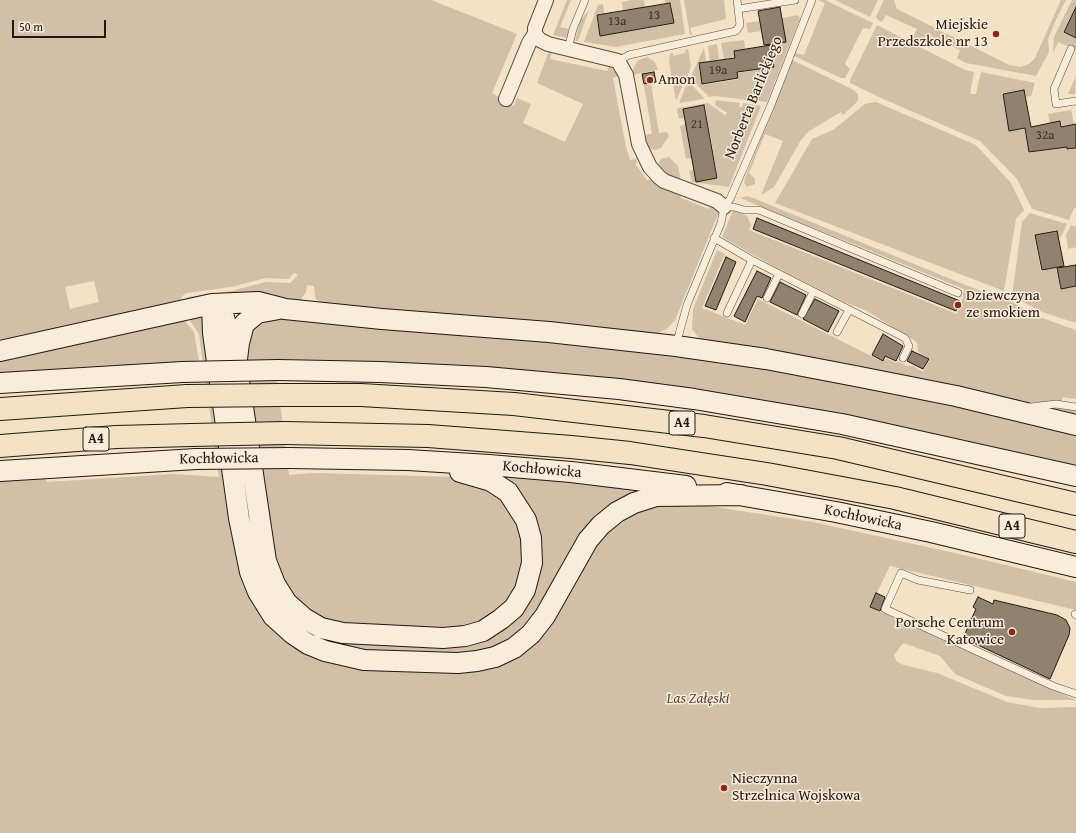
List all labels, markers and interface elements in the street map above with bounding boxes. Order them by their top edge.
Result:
house number: 13 [648,8,660,24]
scale bar [14,12,108,38]
house number: 13a [608,14,626,30]
place label: Miejskie Przedszkole nr 13 [878,16,988,51]
text: 50 m [19,18,43,35]
marker: Miejskie Przedszkole nr 13 [991,29,1001,39]
street label: Norberta Barlickiego [721,34,787,162]
house number: 19a [709,63,727,79]
place label: Amon [658,71,695,89]
marker: Amon [645,75,655,85]
house number: 21 [691,117,703,133]
house number: 32a [1036,128,1054,144]
place label: Dziewczyna ze smokiem [966,287,1040,322]
marker: Dziewczyna ze smokiem [953,300,963,310]
road number: A4 [669,411,695,435]
road number: A4 [83,427,109,451]
street label: Kochłowicka [179,449,259,469]
street label: Kochłowicka [502,458,582,482]
street label: Kochłowicka [822,501,904,535]
road number: A4 [999,514,1025,538]
place label: Porsche Centrum Katowice [895,614,1004,649]
marker: Porsche Centrum Katowice [1007,627,1017,637]
park label: Las Załęski [667,690,729,708]
place label: Nieczynna Strzelnica Wojskowa [732,770,860,805]
marker: Nieczynna Strzelnica Wojskowa [719,783,729,793]

